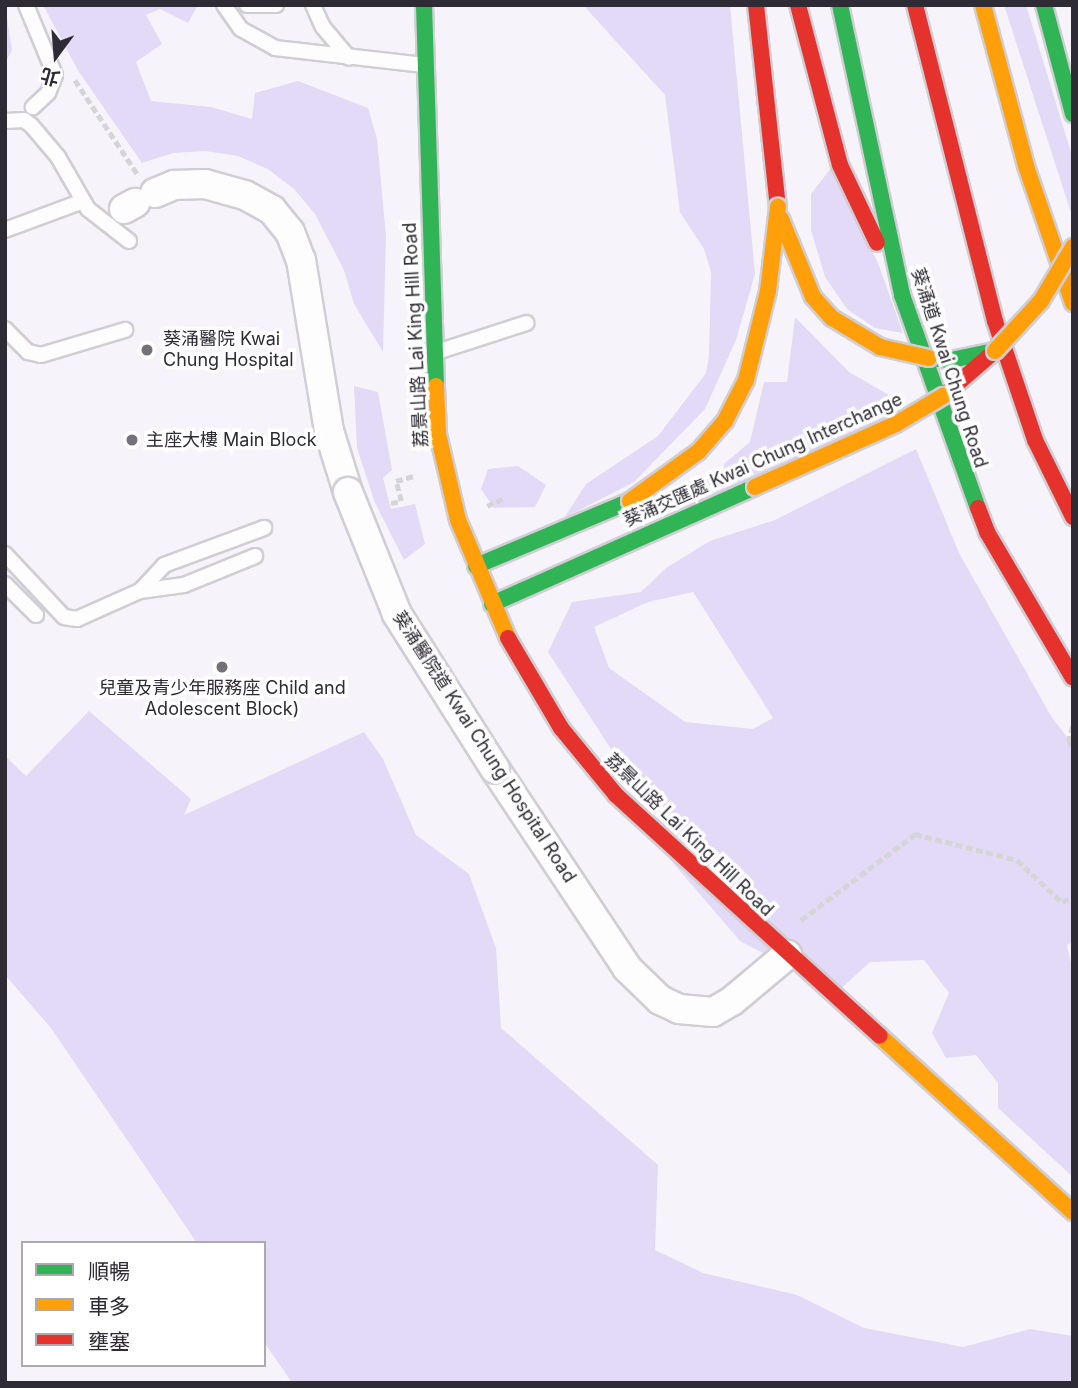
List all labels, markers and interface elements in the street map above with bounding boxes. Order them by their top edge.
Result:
north arrow [21,21,91,91]
text: 北 [38,63,62,90]
street label: 荔景山路 Lai King Hill Road [399,222,433,448]
street label: 葵涌道 Kwai Chung Road [906,265,992,471]
place label: 葵涌醫院 Kwai Chung Hospital [163,329,294,372]
marker: 葵涌醫院 Kwai Chung Hospital [137,340,157,360]
street label: 葵涌交匯處 Kwai Chung Interchange [620,389,906,531]
place label: 主座大樓 Main Block [146,429,317,451]
marker: 主座大樓 Main Block [124,432,140,448]
street label: 葵涌醫院道 Kwai Chung Hospital Road [388,607,580,887]
marker: 兒童及青少年服務座 Child and Adolescent Block) [214,659,230,675]
place label: 兒童及青少年服務座 Child and Adolescent Block) [98,678,346,720]
street label: 荔景山路 Lai King Hill Road [601,749,777,921]
legend [21,1241,266,1367]
text: 順暢 [88,1259,130,1284]
text: 車多 [88,1294,130,1319]
text: 壅塞 [88,1329,130,1354]

